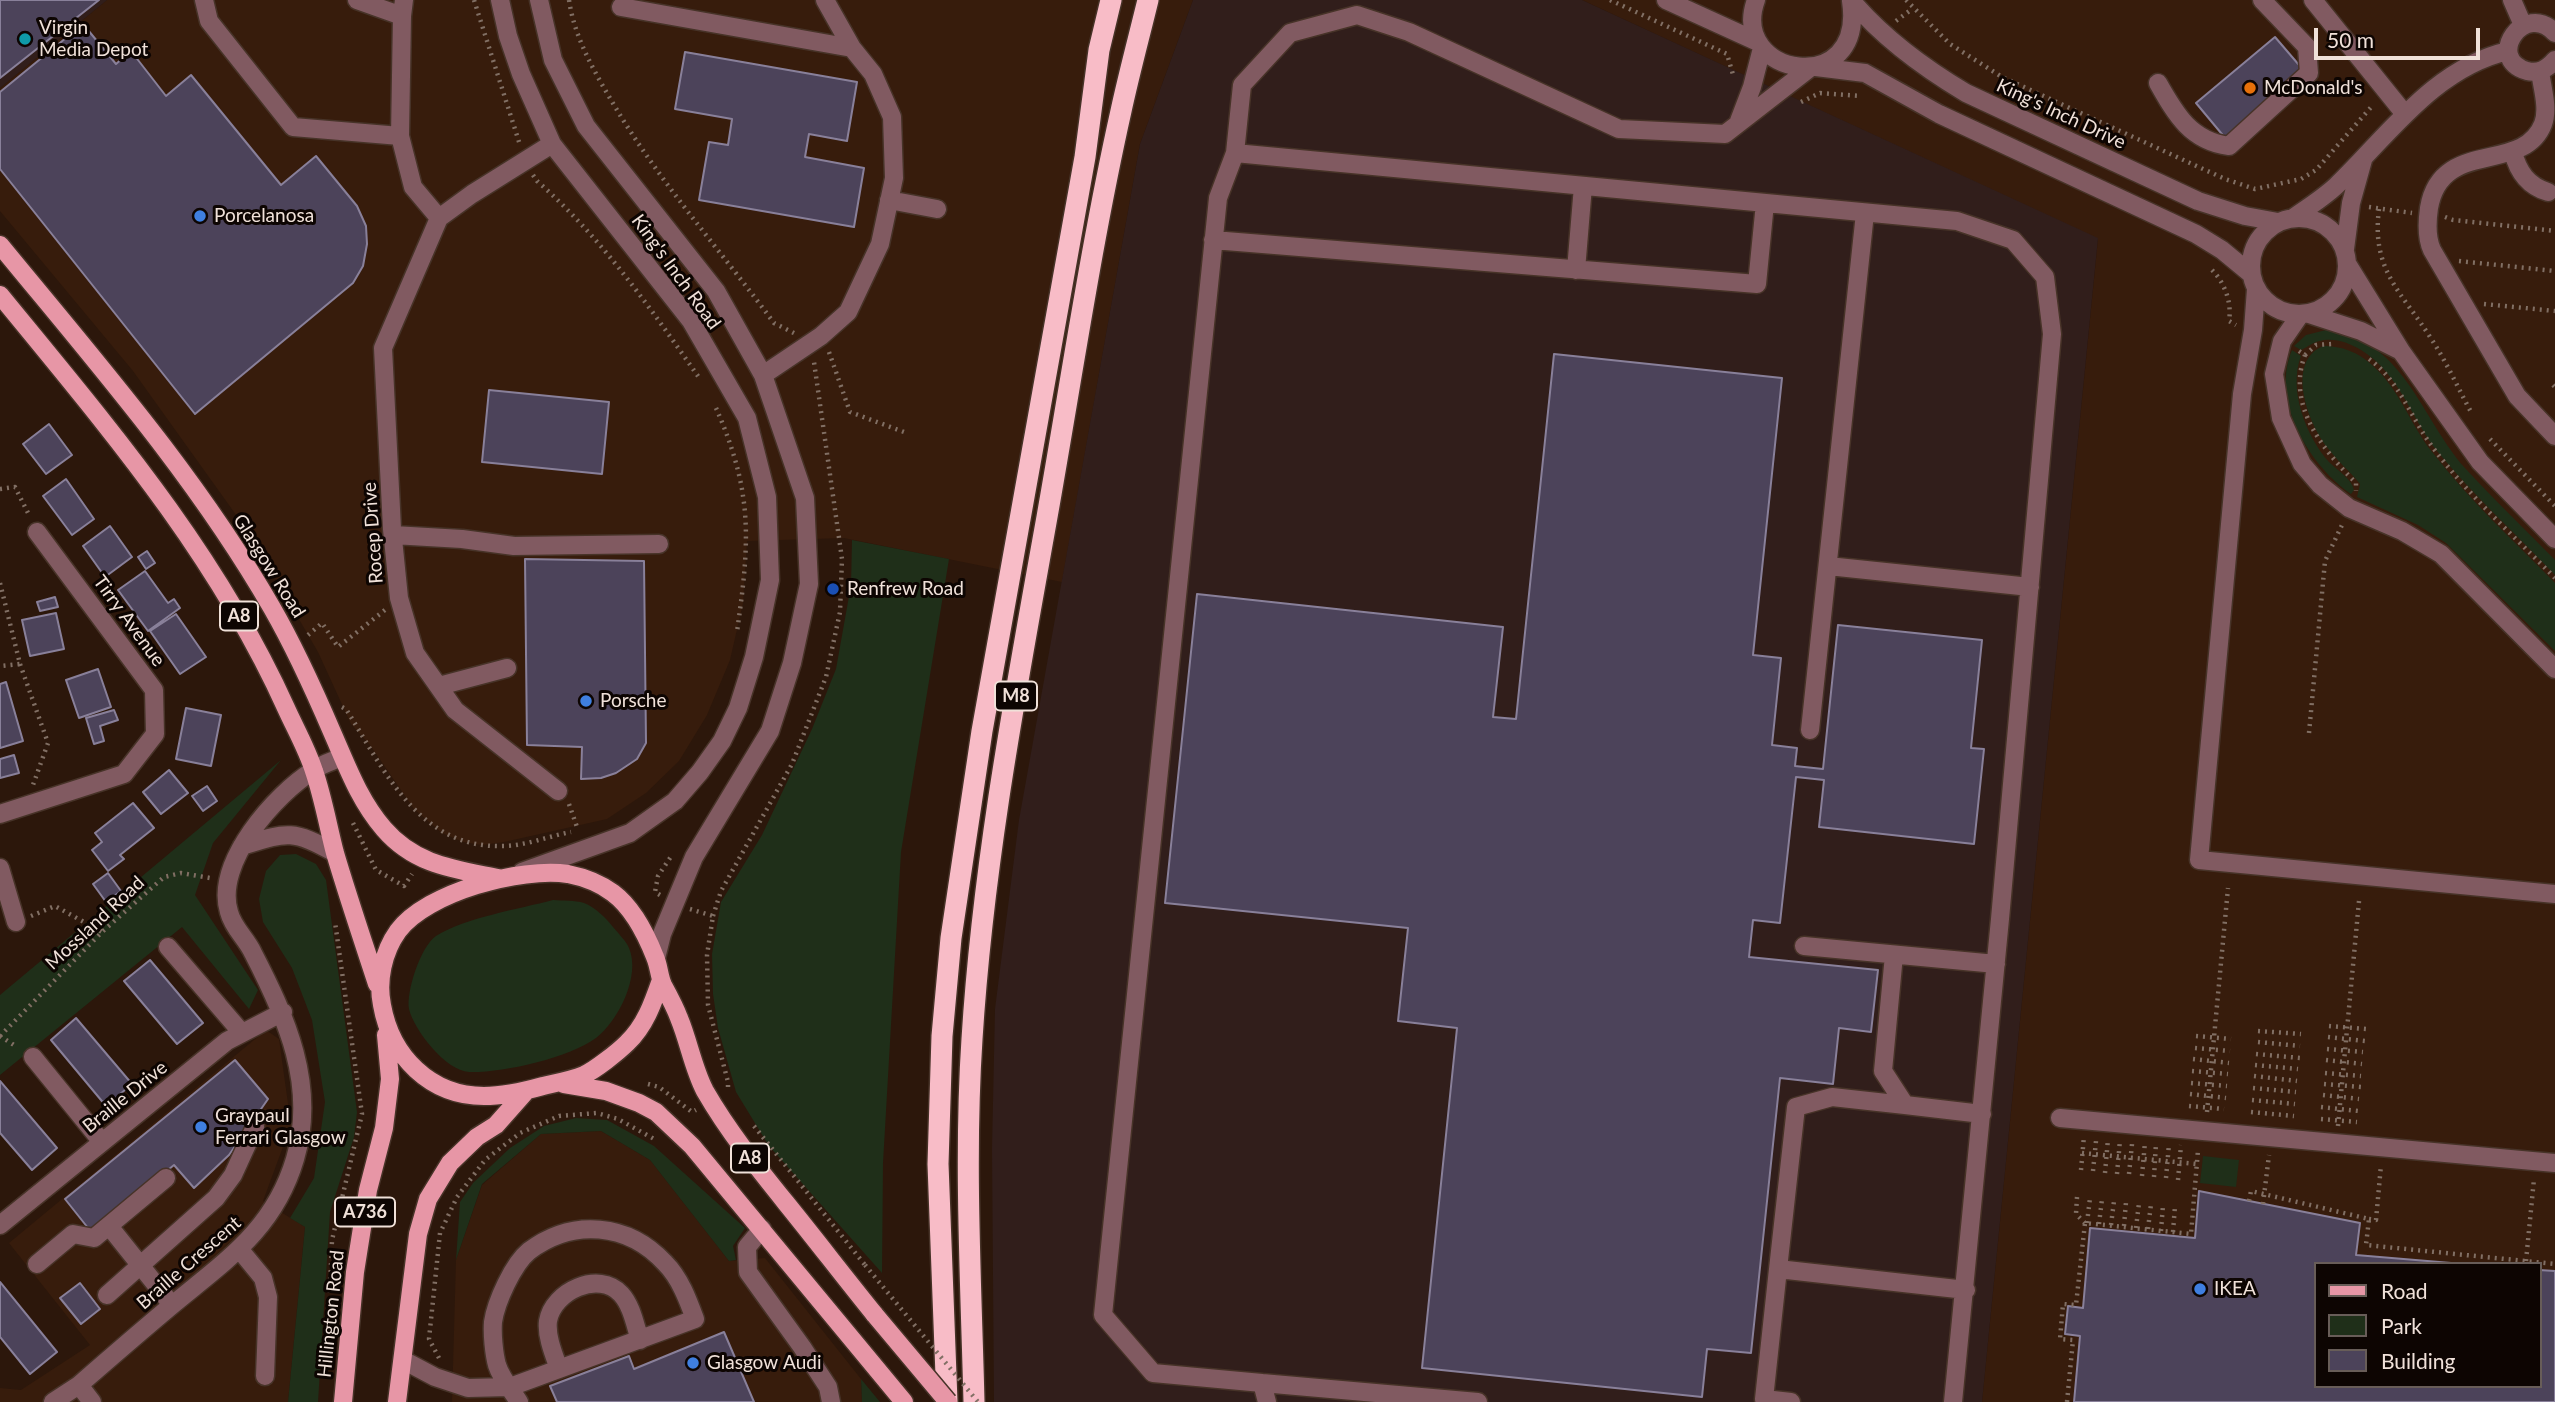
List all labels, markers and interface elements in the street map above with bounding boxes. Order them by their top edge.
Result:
scale bar [2317,14,2483,58]
place label: Virgin Media Depot [39,17,148,61]
text: 50 m [2327,27,2374,52]
marker: Virgin Media Depot [17,31,33,47]
street label: King's Inch Drive [1993,74,2129,154]
place label: McDonald's [2264,77,2363,99]
marker: McDonald's [2242,80,2258,96]
place label: Porcelanosa [214,205,314,227]
marker: Porcelanosa [192,208,208,224]
street label: King's Inch Road [627,210,725,334]
street label: Rocep Drive [358,481,388,585]
street label: Glasgow Road [228,510,310,622]
street label: Tirry Avenue [88,571,170,671]
place label: Renfrew Road [847,578,964,600]
marker: Renfrew Road [825,581,841,597]
road number: A8 [220,602,258,630]
road number: M8 [995,682,1037,710]
place label: Porsche [600,690,666,712]
marker: Porsche [578,693,594,709]
street label: Mossland Road [41,871,149,975]
street label: Braille Drive [78,1056,172,1138]
place label: Graypaul Ferrari Glasgow [215,1105,346,1149]
marker: Graypaul Ferrari Glasgow [193,1119,209,1135]
road number: A8 [731,1143,769,1172]
road number: A736 [335,1198,395,1226]
street label: Braille Crescent [132,1212,246,1314]
street label: Hillington Road [313,1249,349,1379]
legend [2314,1262,2541,1388]
place label: IKEA [2214,1278,2256,1300]
text: Road [2381,1278,2428,1303]
marker: IKEA [2192,1281,2208,1297]
text: Park [2381,1313,2422,1338]
text: Building [2381,1348,2456,1373]
place label: Glasgow Audi [707,1352,821,1374]
marker: Glasgow Audi [685,1355,701,1371]

